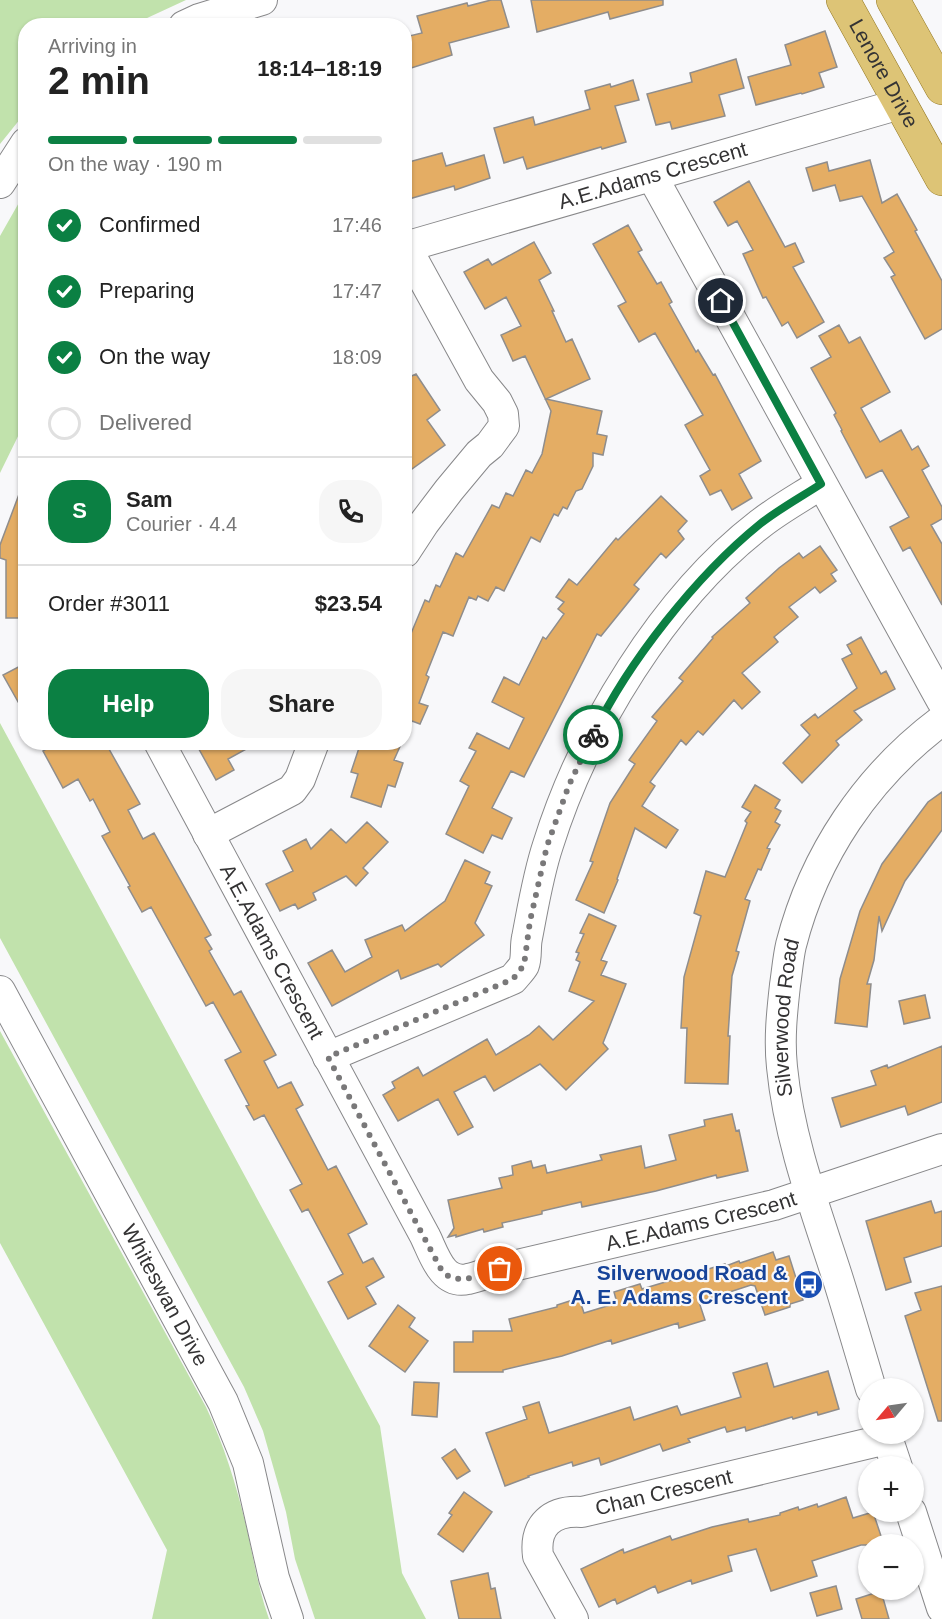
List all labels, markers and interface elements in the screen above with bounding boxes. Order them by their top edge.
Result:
street label: Lenore Drive [845,15,923,131]
text: Arriving in [48,35,137,57]
text: 18:14–18:19 [257,56,382,81]
text: 2 min [48,59,150,102]
street label: A.E.Adams Crescent [556,137,750,213]
text: On the way · 190 m [48,153,223,175]
icon: check [48,209,81,242]
text: Confirmed [99,212,200,237]
text: 17:46 [332,214,382,236]
icon: check [48,275,81,308]
pin [695,275,746,326]
text: Preparing [99,278,194,303]
text: 17:47 [332,280,382,302]
icon: home [704,284,737,317]
icon: check [48,341,81,374]
text: On the way [99,344,210,369]
text: 18:09 [332,346,382,368]
text: Delivered [99,410,192,435]
button: phone [319,480,382,543]
text: Sam [126,487,172,512]
text: S [72,498,87,523]
text: Courier · 4.4 [126,513,237,535]
text: Order #3011 [48,591,170,616]
text: $23.54 [315,591,382,616]
button: Help [48,669,209,738]
button: Share [221,669,382,738]
courier [563,705,623,765]
icon: bike [577,719,610,752]
street label: A.E.Adams Crescent [216,860,329,1043]
street label: Silverwood Road [769,936,803,1099]
street label: A.E.Adams Crescent [604,1186,799,1255]
street label: Whiteswan Drive [118,1220,213,1370]
pin [474,1243,525,1294]
icon: bag [483,1252,516,1285]
place label: Silverwood Road & A. E. Adams Crescent [571,1261,788,1308]
bus stop icon: Silverwood Road & A. E. Adams Crescent [793,1269,825,1301]
north arrow [858,1378,924,1444]
map controls [858,1378,924,1600]
button: + [858,1456,924,1522]
street label: Chan Crescent [593,1464,735,1519]
button: − [858,1534,924,1600]

